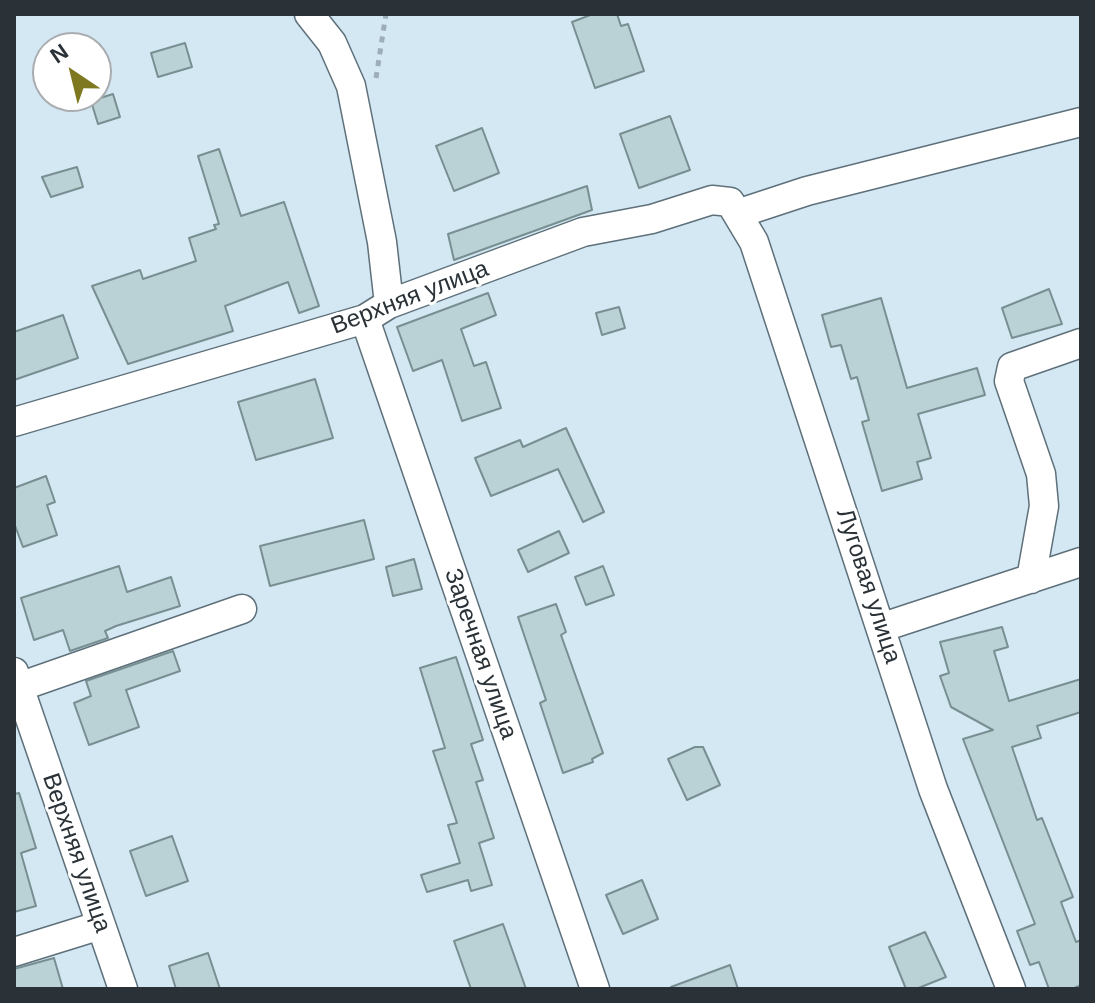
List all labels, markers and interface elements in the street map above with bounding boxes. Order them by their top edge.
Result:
north arrow [32,32,112,112]
text: N [45,39,73,68]
street label: Верхняя улица [327,255,493,341]
street label: Луговая улица [829,505,907,667]
street label: Заречная улица [437,565,523,743]
street label: Верхняя улица [35,770,117,936]

